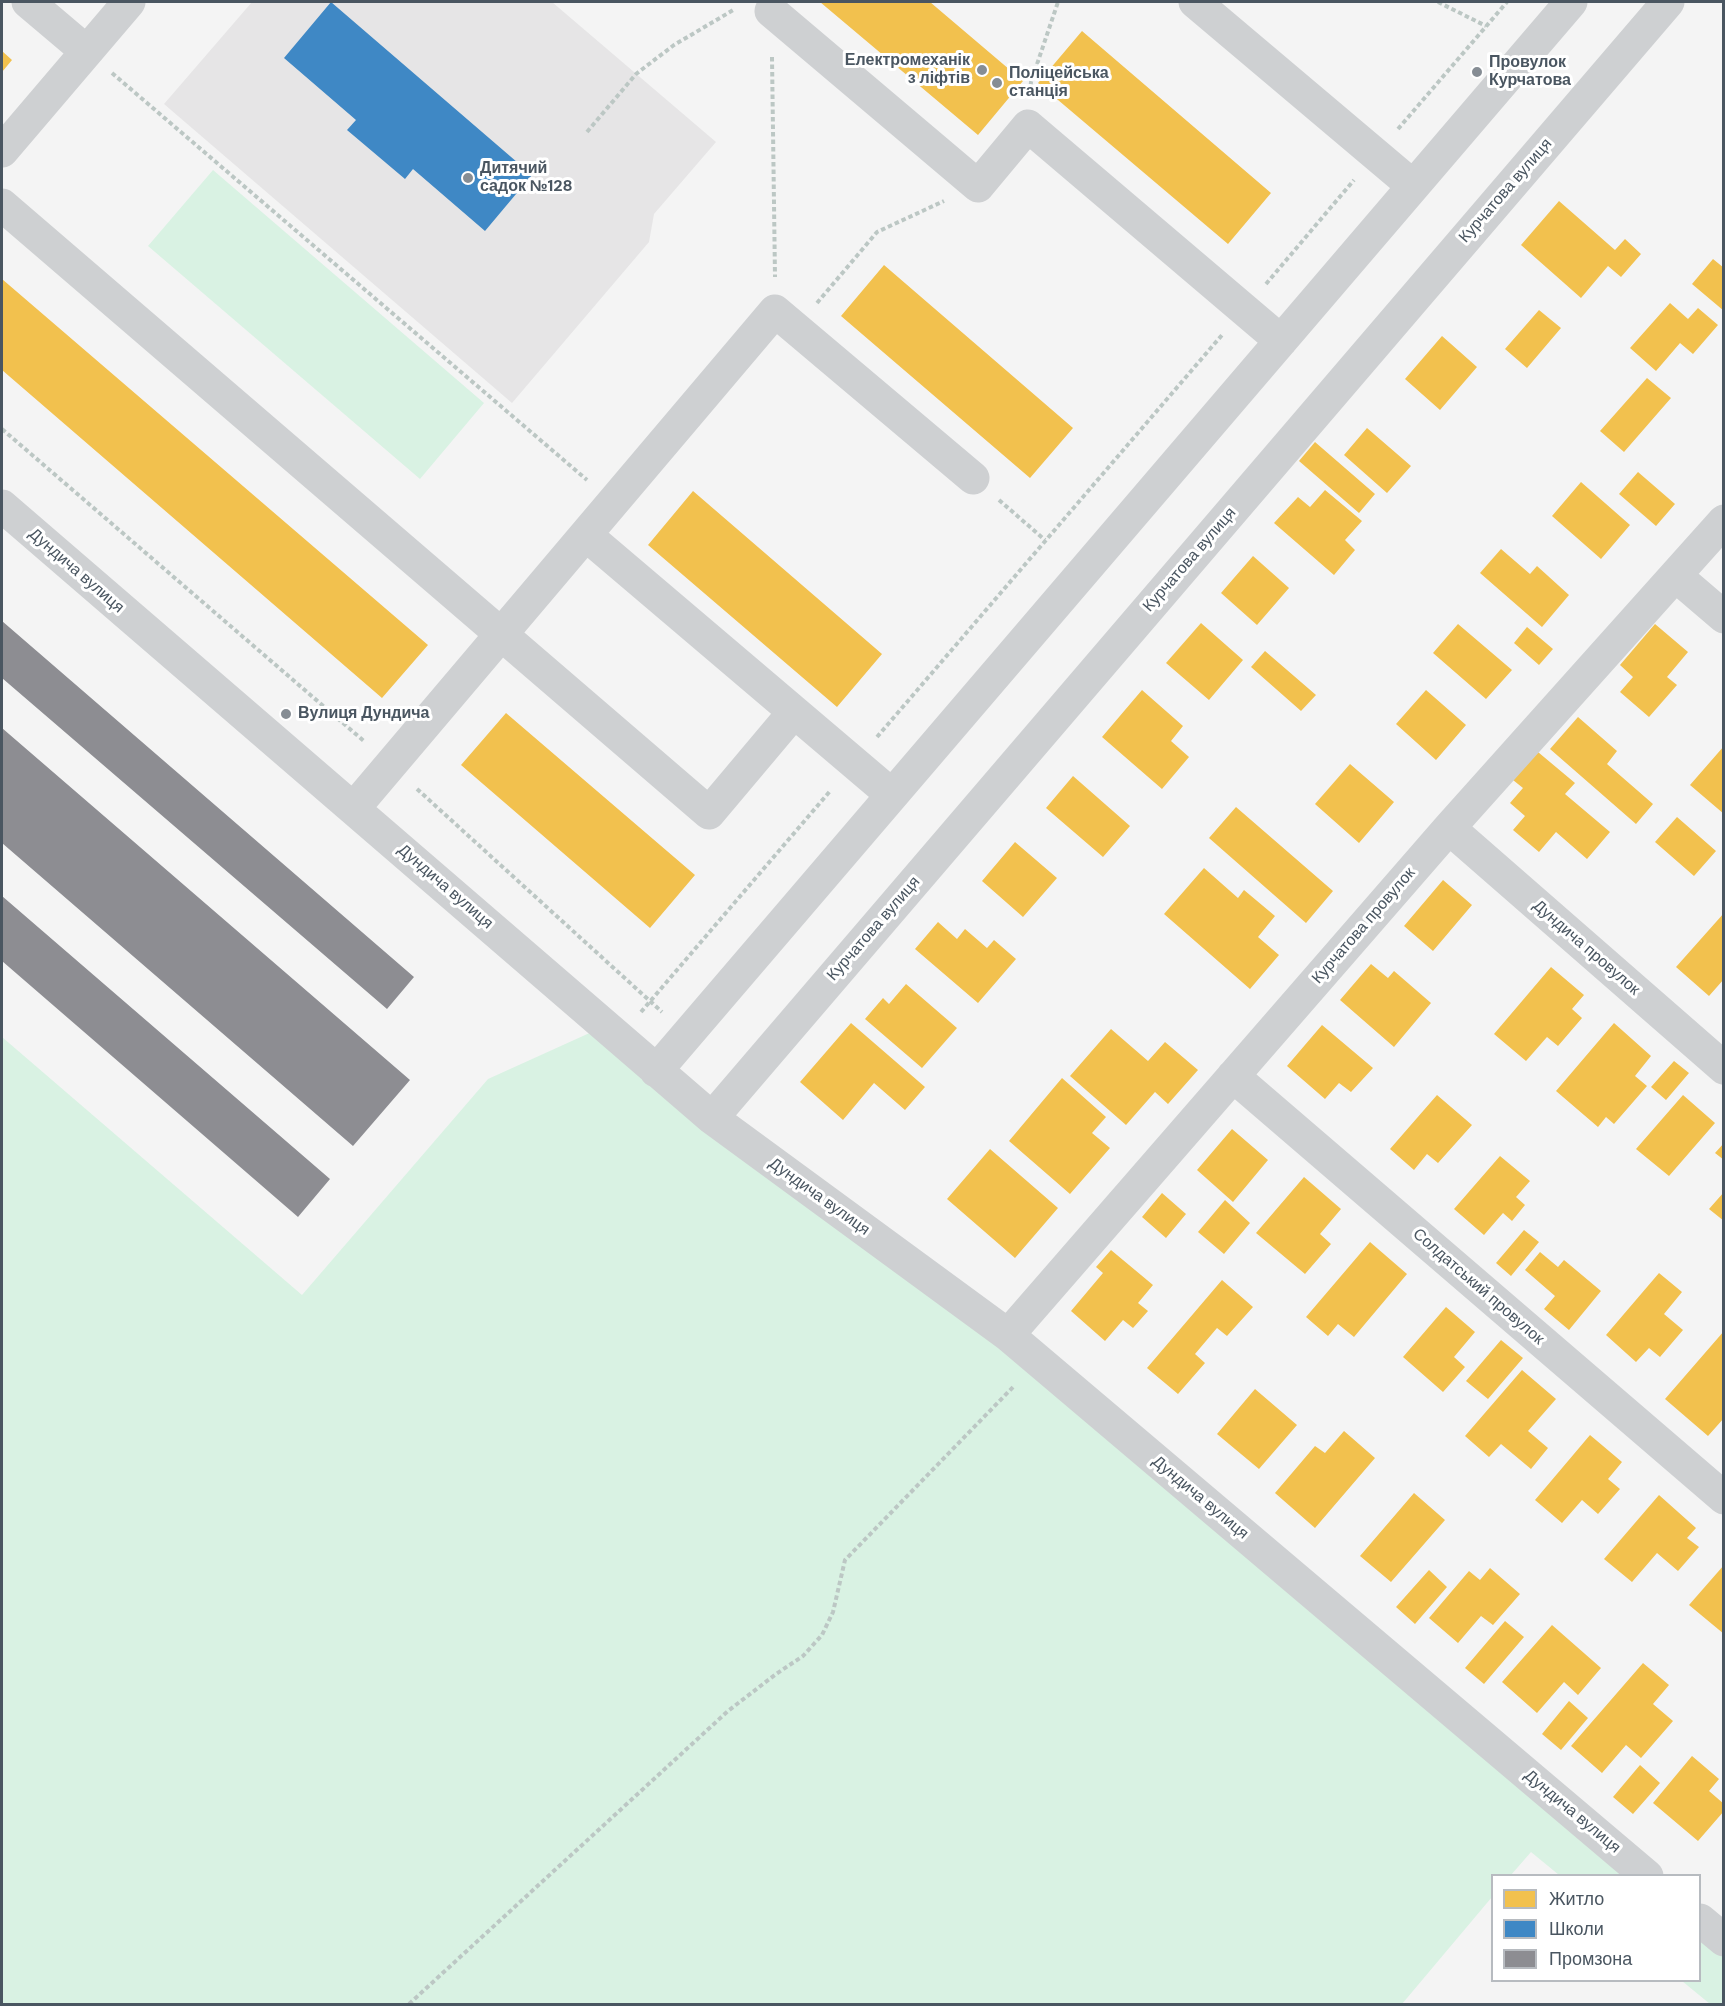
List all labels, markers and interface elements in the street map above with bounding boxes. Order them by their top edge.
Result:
place label: Електромеханік з ліфтів [845,51,970,89]
place label: Провулок Курчатова [1489,53,1571,91]
marker: Електромеханік з ліфтів [975,63,989,77]
place label: Поліцейська станція [1009,64,1109,102]
marker: Провулок Курчатова [1470,65,1484,79]
marker: Поліцейська станція [990,76,1004,90]
street label: Курчатова вулиця [1455,135,1557,247]
place label: Дитячий садок №128 [480,159,573,197]
marker: Дитячий садок №128 [461,171,475,185]
street label: Курчатова вулиця [1139,504,1241,616]
street label: Дундича вулиця [25,524,127,618]
place label: Вулиця Дундича [298,704,430,724]
marker: Вулиця Дундича [279,707,293,721]
street label: Дундича вулиця [394,840,496,934]
street label: Курчатова провулок [1308,864,1420,988]
street label: Курчатова вулиця [823,873,925,985]
street label: Дундича провулок [1529,896,1643,1000]
street label: Дундича вулиця [765,1154,873,1240]
street label: Солдатський провулок [1408,1225,1548,1349]
street label: Дундича вулиця [1148,1452,1252,1544]
street label: Дундича вулиця [1520,1766,1624,1858]
legend [1491,1874,1701,1982]
text: Житло [1549,1887,1604,1911]
text: Школи [1549,1917,1604,1941]
text: Промзона [1549,1947,1632,1971]

